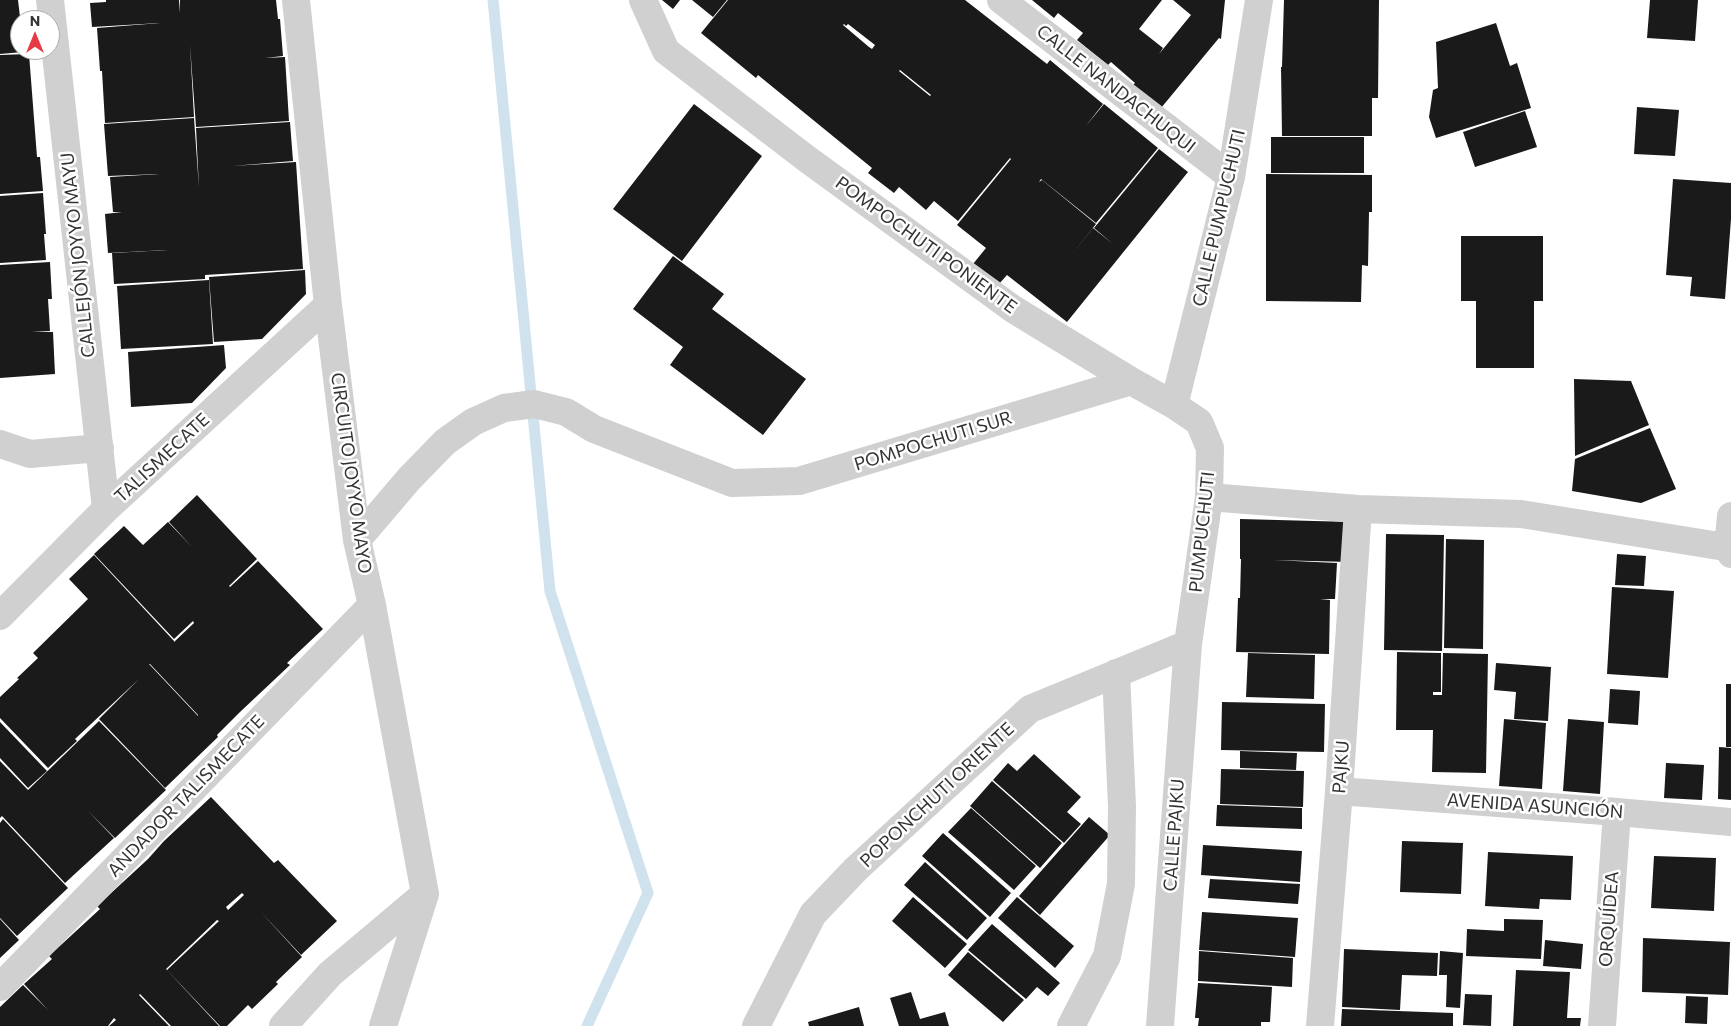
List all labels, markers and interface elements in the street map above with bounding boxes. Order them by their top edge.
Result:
north arrow [10,10,60,60]
text: N [30,12,40,29]
street label: CALLE NANDACHUQUI [1032,20,1200,158]
street label: CALLE PUMPUCHUTI [1188,127,1250,309]
street label: CALLEJÓN JOYYO MAYU [56,151,100,359]
street label: POMPOCHUTI PONIENTE [831,172,1021,318]
street label: CIRCUITO JOYYO MAYO [326,371,376,575]
street label: POMPOCHUTI SUR [852,407,1014,475]
street label: TALISMECATE [110,409,214,507]
street label: PUMPUCHUTI [1185,470,1219,594]
street label: ANDADOR TALISMECATE [103,711,269,881]
street label: POPONCHUTI ORIENTE [855,718,1019,872]
street label: PAJKU [1328,740,1354,794]
street label: CALLE PAJKU [1159,778,1189,892]
street label: AVENIDA ASUNCIÓN [1446,789,1624,823]
street label: ORQUÍDEA [1595,870,1623,968]

